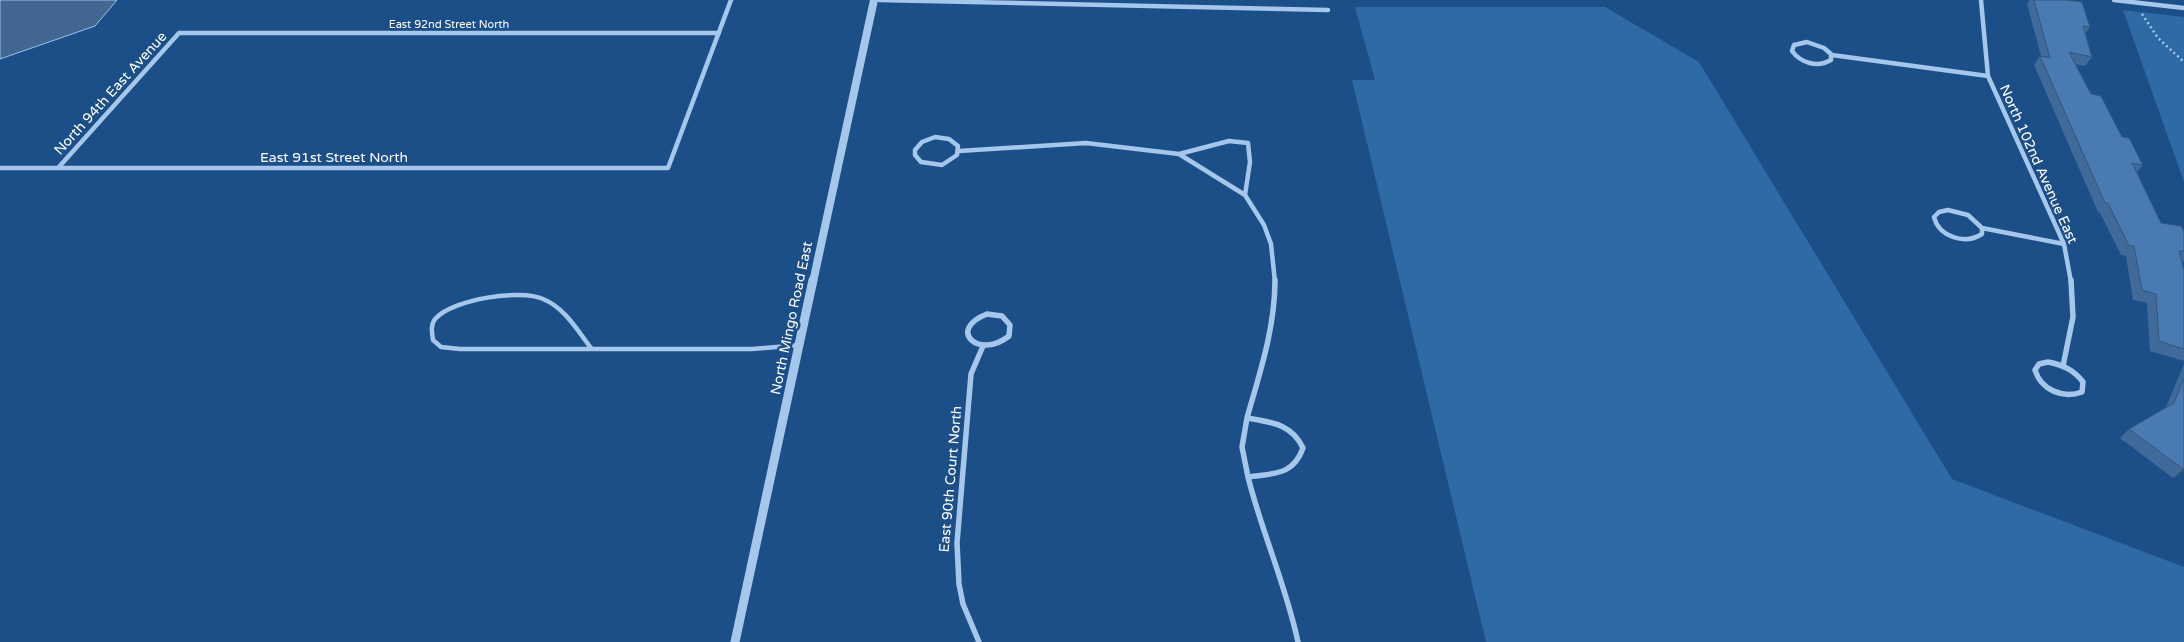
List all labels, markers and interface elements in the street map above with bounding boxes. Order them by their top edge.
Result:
street label: East 92nd Street North [389,18,509,31]
street label: North 94th East Avenue [51,28,170,158]
street label: North 102nd Avenue East [1996,82,2082,247]
street label: East 91st Street North [260,149,408,166]
street label: North Mingo Road East [767,239,816,396]
street label: East 90th Court North [936,405,965,553]

